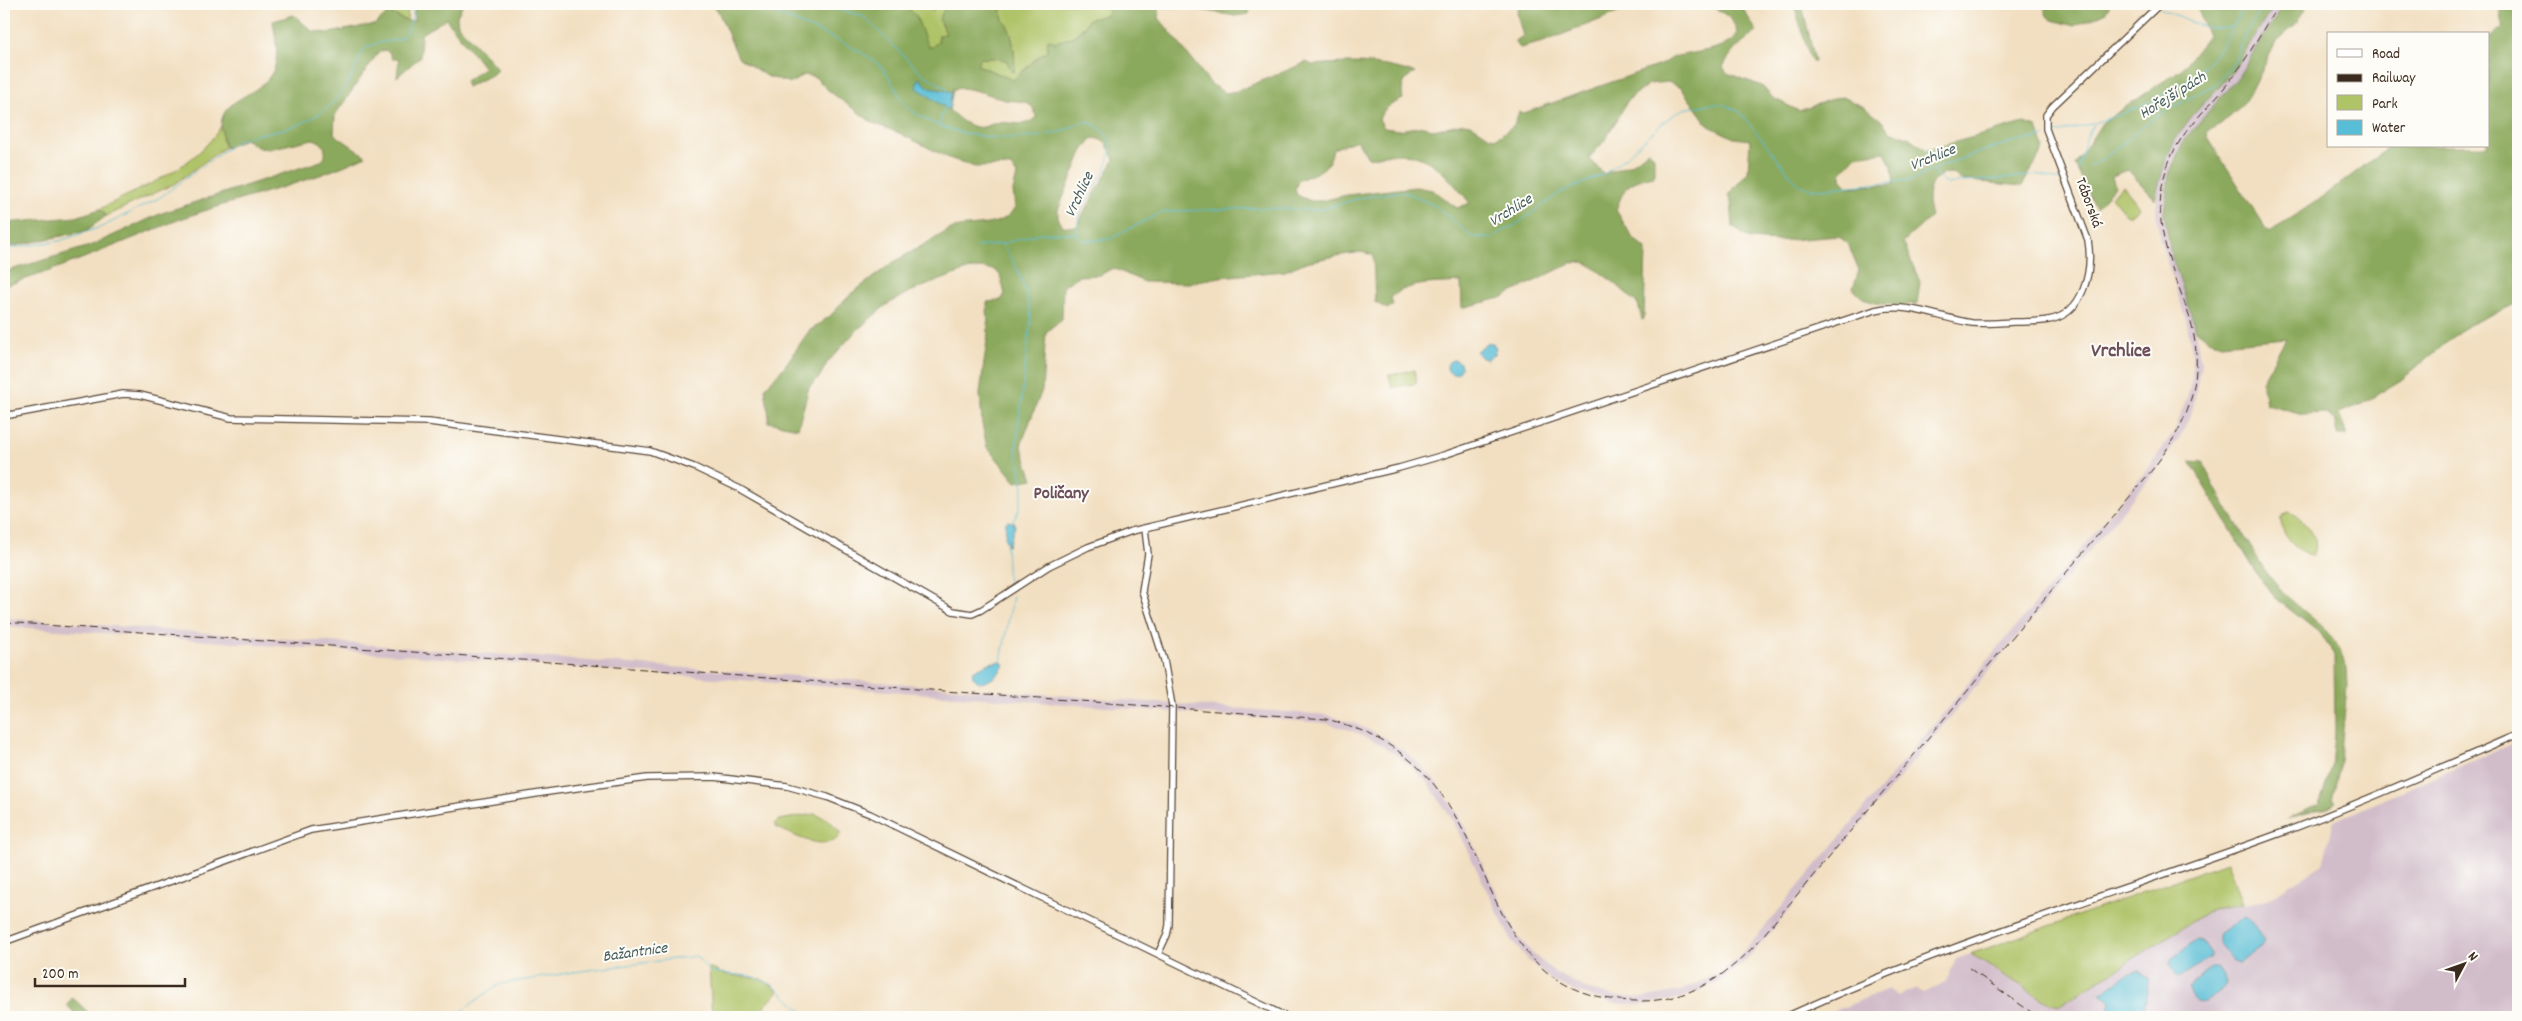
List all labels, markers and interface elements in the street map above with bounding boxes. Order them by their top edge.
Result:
legend [2327,32,2490,148]
text: Road [2372,44,2400,66]
water label: Hořejší pách [2135,66,2211,126]
text: Railway [2372,68,2416,90]
text: Park [2372,94,2398,116]
text: Water [2372,118,2406,140]
water label: Vrchlice [1907,138,1960,178]
water label: Vrchlice [1060,168,1101,221]
street label: Táborská [2069,175,2107,232]
water label: Vrchlice [1485,188,1538,233]
district label: Vrchlice [2091,338,2151,366]
district label: Poličany [1033,482,1089,507]
water label: Bažantnice [601,937,670,969]
north arrow [2440,938,2490,988]
text: N [2462,948,2482,966]
scale bar [35,956,185,988]
text: 200 m [42,964,79,986]

